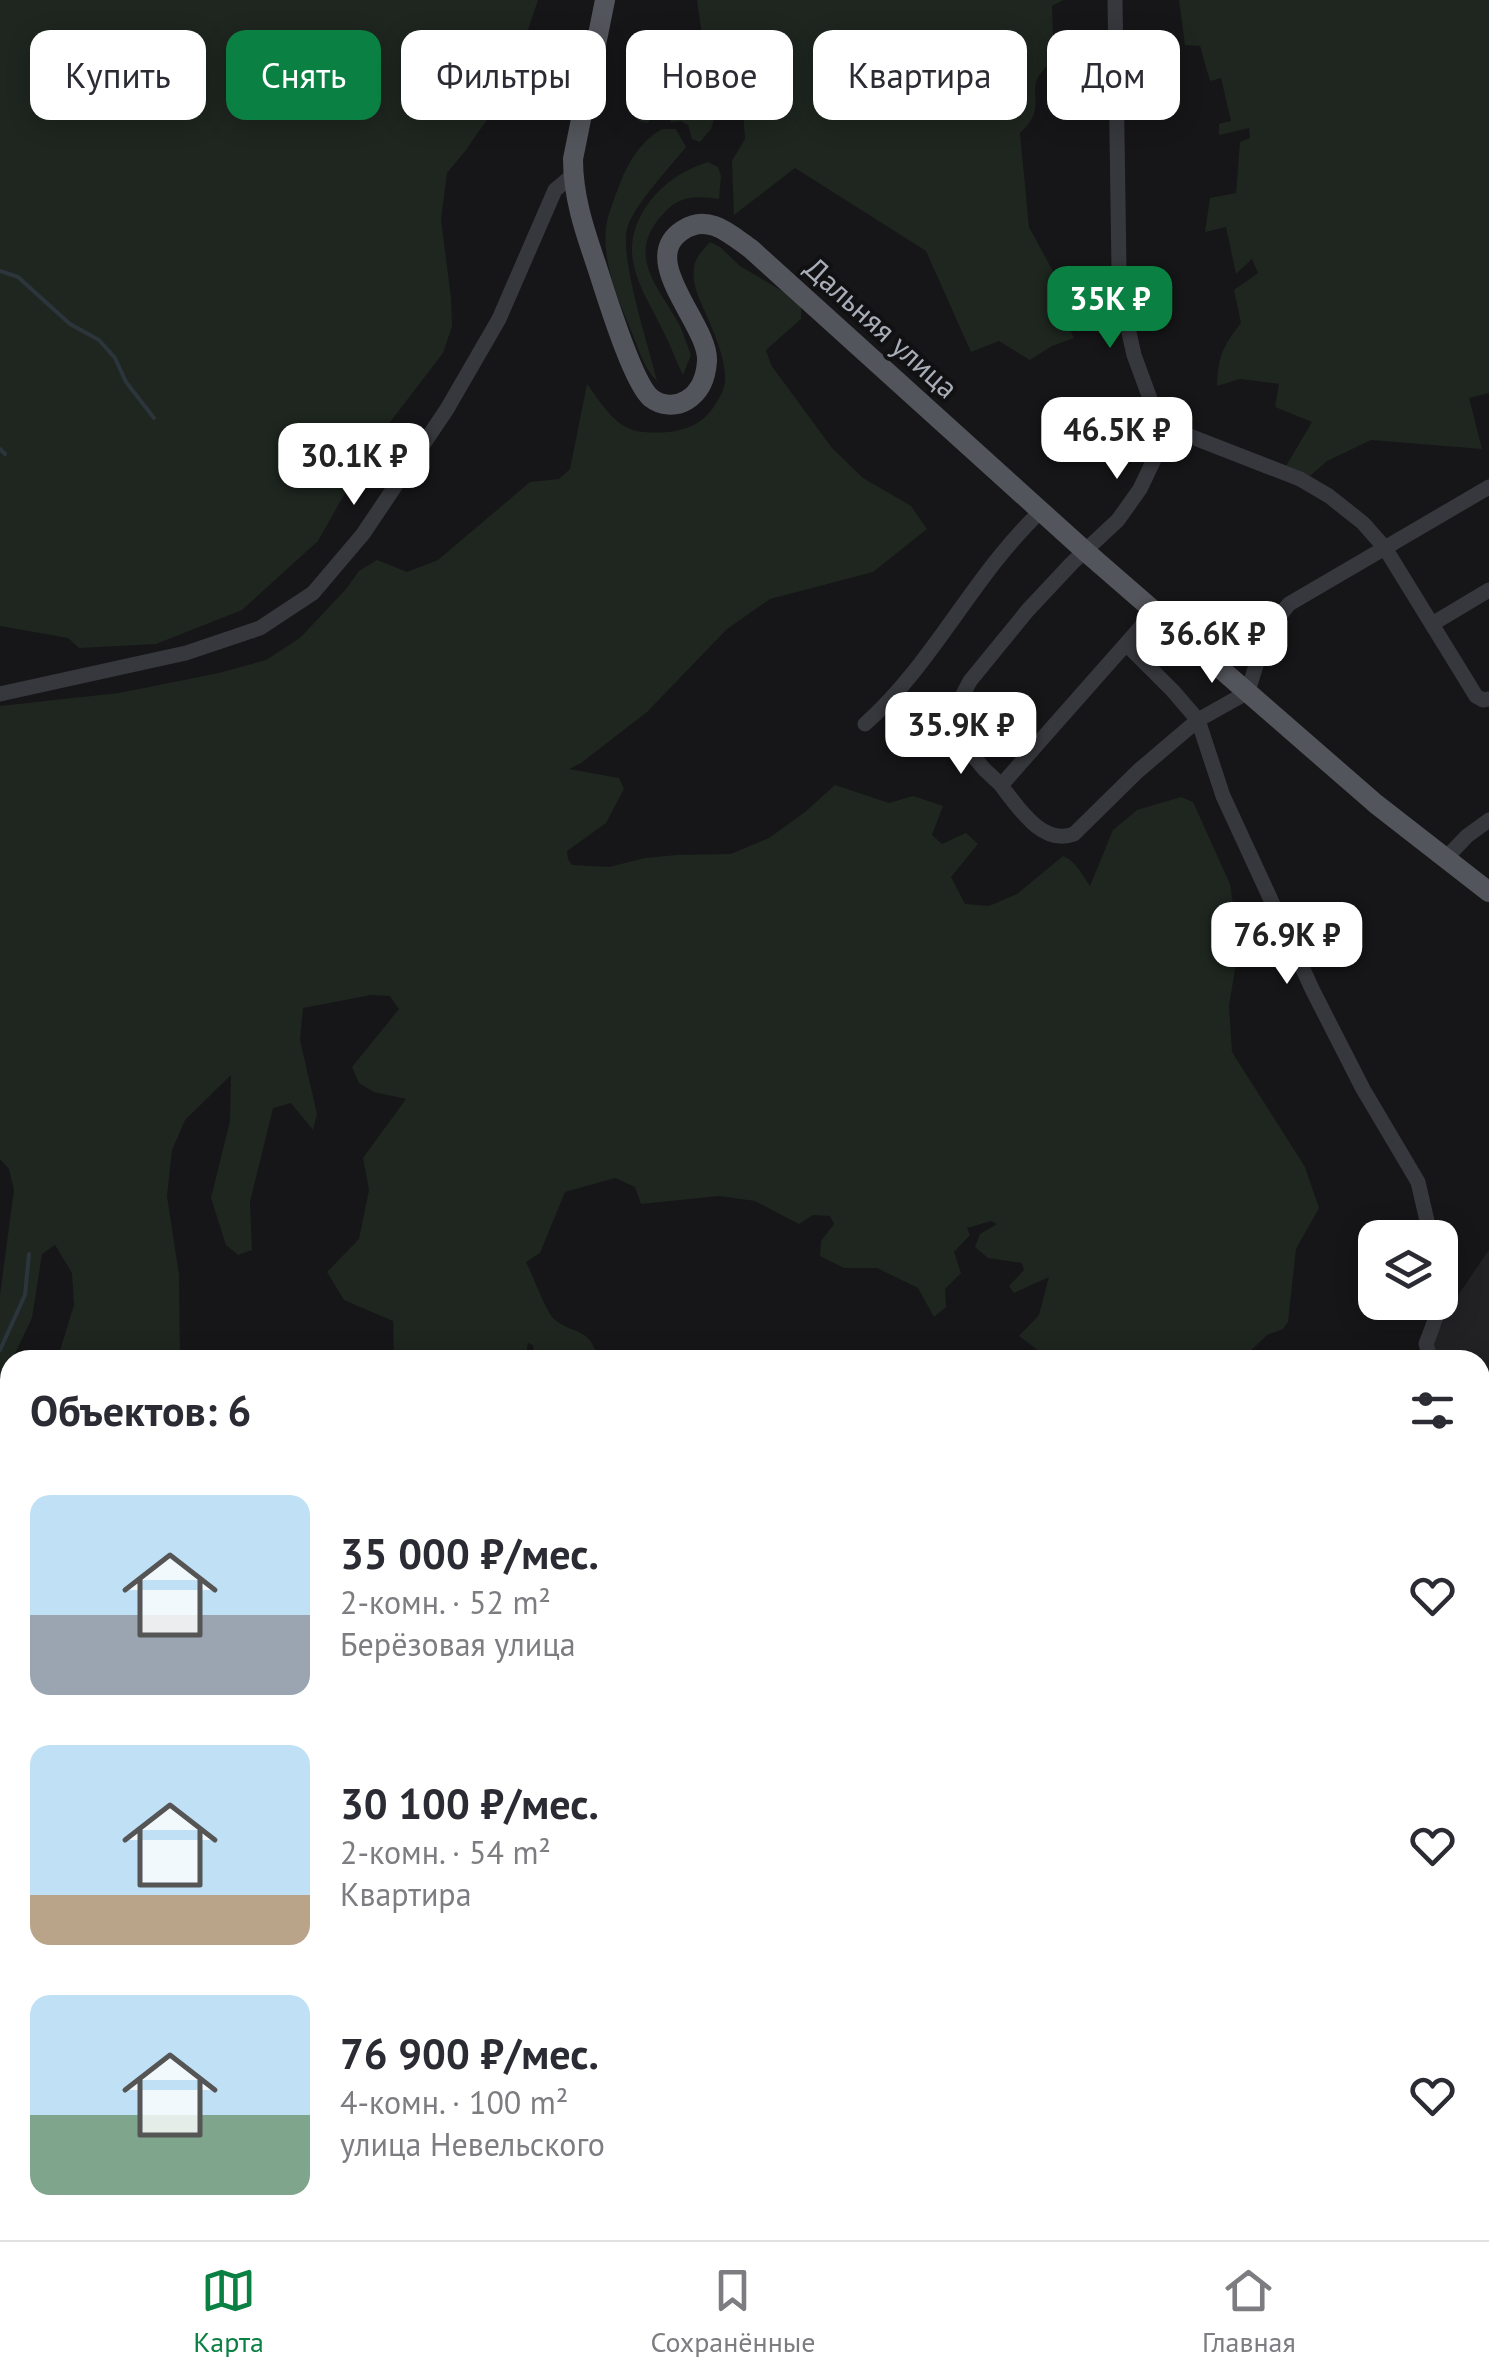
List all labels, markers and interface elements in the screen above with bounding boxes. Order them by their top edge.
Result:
chip: Купить [30,30,206,120]
chip: Снять [226,30,381,120]
chip: Фильтры [401,30,606,120]
chip: Новое [626,30,793,120]
chip: Квартира [813,30,1027,120]
chip: Дом [1047,30,1180,120]
street label: Дальняя улица [797,248,967,406]
pin: 35K ₽ [1040,266,1180,351]
text: 35K ₽ [1069,277,1151,319]
pin: 46.5K ₽ [1025,397,1209,482]
text: 46.5K ₽ [1063,408,1171,450]
pin: 30.1K ₽ [262,423,446,508]
text: 30.1K ₽ [300,434,408,476]
pin: 36.6K ₽ [1120,601,1304,686]
text: 36.6K ₽ [1158,612,1266,654]
pin: 35.9K ₽ [869,692,1053,777]
text: 35.9K ₽ [907,703,1015,745]
pin: 76.9K ₽ [1195,902,1379,987]
text: 76.9K ₽ [1233,913,1341,955]
map controls [1358,1220,1458,1320]
button: layers [1358,1220,1458,1320]
text: Объектов: 6 [30,1383,251,1438]
icon: filters [1405,1383,1460,1438]
text: 35 000 ₽/мес. [340,1526,599,1581]
icon: home [110,1535,230,1655]
icon: heart [1405,1568,1460,1623]
text: 2-комн. · 52 m² [340,1581,551,1623]
text: Берёзовая улица [340,1623,576,1665]
text: 30 100 ₽/мес. [340,1776,599,1831]
icon: home [110,1785,230,1905]
icon: heart [1405,1818,1460,1873]
text: 2-комн. · 54 m² [340,1831,551,1873]
text: Квартира [340,1873,472,1915]
text: 76 900 ₽/мес. [340,2026,599,2081]
icon: home [110,2035,230,2155]
icon: heart [1405,2068,1460,2123]
text: 4-комн. · 100 m² [340,2081,568,2123]
text: улица Невельского [340,2123,605,2165]
tab: Карта [193,2263,264,2360]
tab: Сохранённые [650,2263,816,2360]
tab: Главная [1202,2263,1296,2360]

